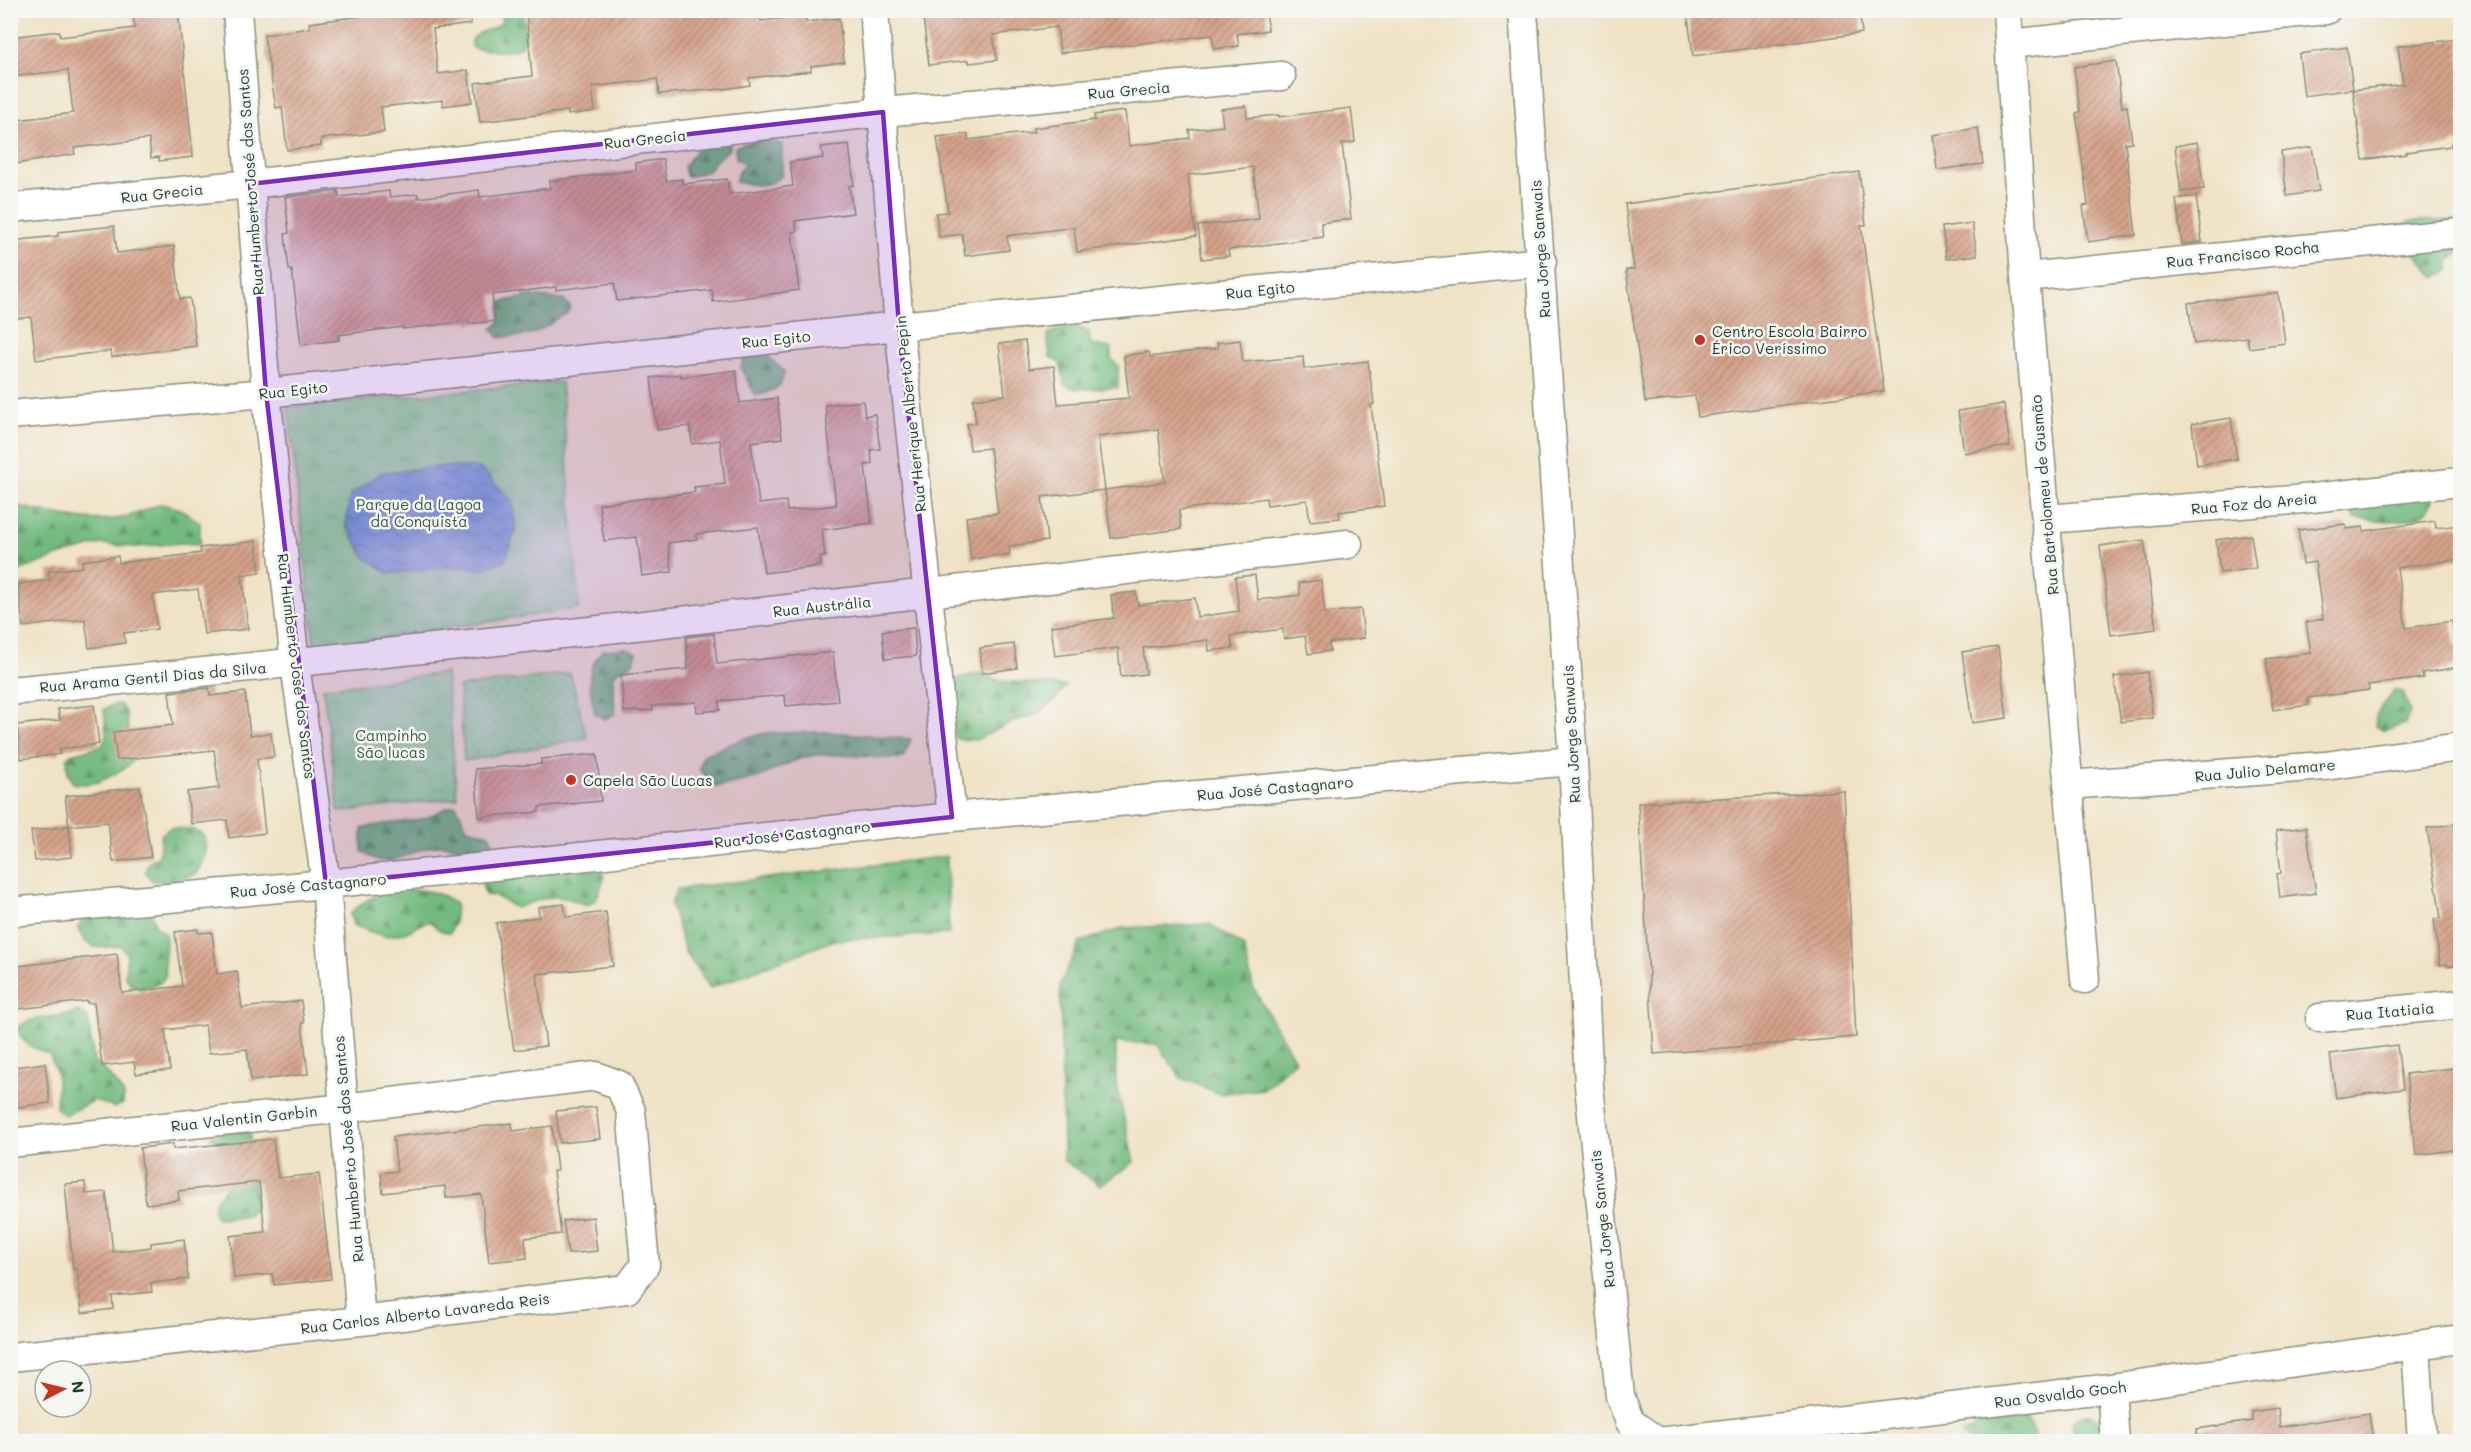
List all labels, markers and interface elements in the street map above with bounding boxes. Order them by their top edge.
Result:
street label: Rua Humberto José dos Santos [232,68,268,296]
street label: Rua Grecia [1087,76,1171,104]
street label: Rua Grecia [603,125,687,153]
street label: Rua Grecia [120,179,204,207]
street label: Rua Jorge Sanwais [1525,179,1555,319]
street label: Rua Francisco Rocha [2165,236,2321,272]
street label: Rua Egito [1224,276,1296,304]
street label: Rua Herique Alberto Pepin [890,315,930,513]
place label: Centro Escola Bairro Érico Veríssimo [1712,321,1867,358]
street label: Rua Egito [740,325,812,353]
marker: Centro Escola Bairro Érico Veríssimo [1693,333,1707,347]
street label: Rua Egito [257,376,329,404]
street label: Rua Bartolomeu de Gusmão [2025,394,2063,596]
street label: Rua Foz do Areia [2190,488,2318,518]
park label: Parque da Lagoa da Conquista [356,494,482,531]
street label: Rua Humberto José dos Santos [273,552,321,780]
street label: Rua Austrália [772,591,872,621]
street label: Rua Arama Gentil Dias da Silva [39,657,267,697]
street label: Rua Jorge Sanwais [1557,664,1585,804]
park label: Campinho São lucas [355,725,427,762]
street label: Rua Julio Delamare [2194,754,2336,786]
place label: Capela São Lucas [583,770,713,790]
street label: Rua José Castagnaro [1196,771,1354,805]
marker: Capela São Lucas [564,773,578,787]
street label: Rua José Castagnaro [713,816,871,852]
street label: Rua José Castagnaro [229,868,387,902]
street label: Rua Itatiaia [2345,997,2435,1025]
street label: Rua Humberto José dos Santos [328,1035,368,1263]
street label: Rua Valentin Garbin [170,1100,318,1136]
street label: Rua Jorge Sanwais [1585,1149,1619,1289]
street label: Rua Carlos Alberto Lavareda Reis [299,1288,551,1338]
north arrow [33,1359,93,1419]
street label: Rua Osvaldo Goch [1993,1376,2127,1412]
text: N [67,1380,90,1394]

